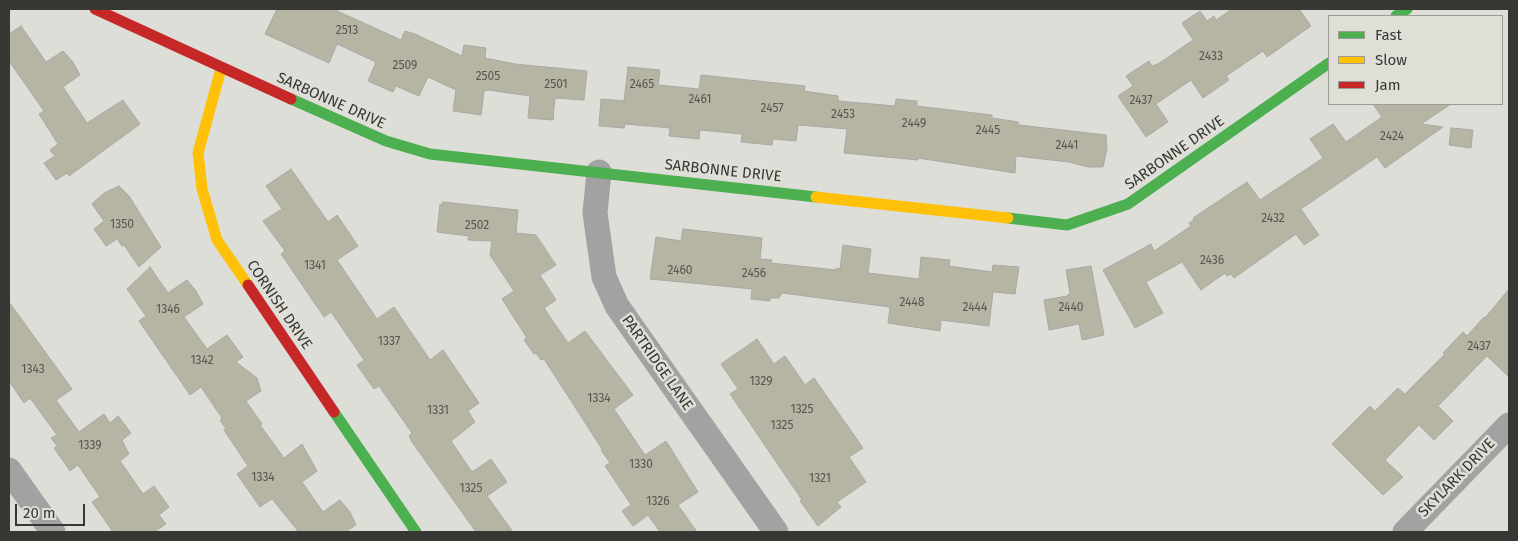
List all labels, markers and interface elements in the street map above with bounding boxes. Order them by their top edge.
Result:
legend [1328,15,1503,105]
house number: 2513 [336,24,358,38]
text: Fast [1375,26,1402,44]
house number: 2433 [1199,50,1223,64]
text: Slow [1375,51,1407,69]
house number: 2509 [393,59,417,73]
street label: SARBONNE DRIVE [274,69,388,133]
house number: 2505 [476,70,500,84]
text: Jam [1375,76,1401,94]
house number: 2501 [544,78,568,92]
house number: 2465 [630,78,654,92]
house number: 2461 [688,93,712,107]
house number: 2437 [1129,94,1153,108]
house number: 2457 [761,102,783,116]
house number: 2453 [831,108,855,122]
street label: SARBONNE DRIVE [1122,112,1228,194]
house number: 2449 [902,117,926,131]
house number: 2445 [976,124,1000,138]
house number: 2424 [1380,130,1404,144]
house number: 2441 [1056,139,1078,153]
street label: SARBONNE DRIVE [664,156,782,186]
house number: 2432 [1261,212,1285,226]
house number: 1350 [110,218,134,232]
house number: 2502 [465,219,489,233]
house number: 2436 [1200,254,1224,268]
street label: CORNISH DRIVE [242,257,316,353]
house number: 1341 [304,259,326,273]
house number: 2460 [667,264,693,278]
house number: 2456 [742,267,766,281]
house number: 2448 [900,296,924,310]
house number: 2444 [963,301,987,315]
house number: 2440 [1058,301,1084,315]
house number: 1346 [156,303,180,317]
street label: PARTRIDGE LANE [618,312,696,414]
house number: 1337 [378,335,400,349]
house number: 2437 [1467,340,1491,354]
house number: 1342 [190,354,214,368]
house number: 1343 [21,363,45,377]
house number: 1329 [749,375,773,389]
house number: 1334 [587,392,611,406]
house number: 1325 [790,403,814,417]
house number: 1331 [427,404,449,418]
house number: 1325 [770,419,794,433]
street label: SKYLARK DRIVE [1415,435,1499,521]
house number: 1339 [78,439,102,453]
house number: 1330 [629,458,653,472]
house number: 1334 [251,471,275,485]
house number: 1321 [809,472,831,486]
house number: 1325 [459,482,483,496]
scale bar [18,494,88,526]
house number: 1326 [646,495,670,509]
text: 20 m [23,504,56,522]

